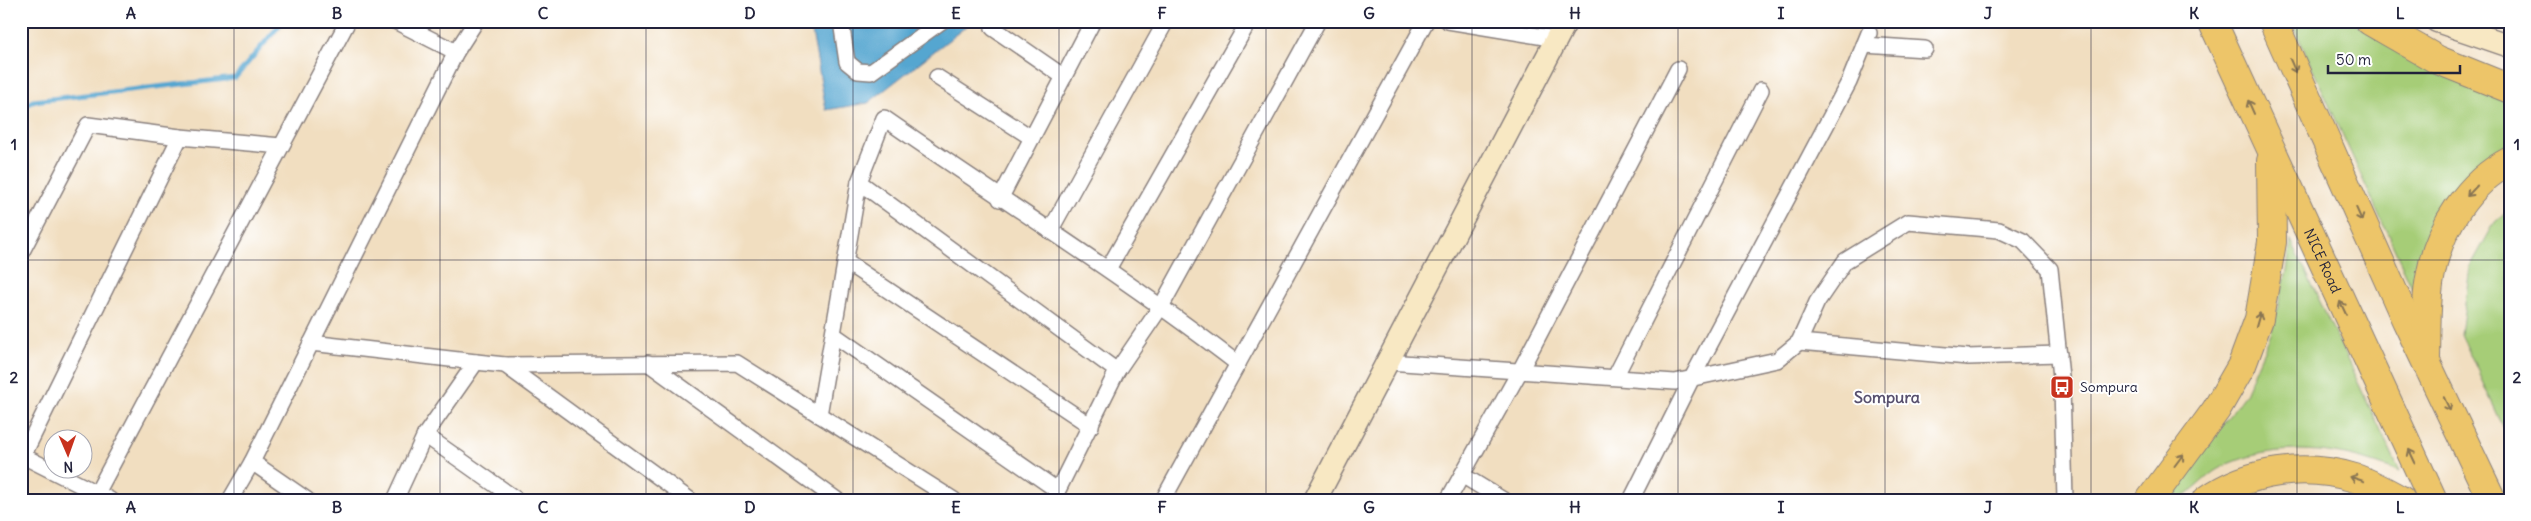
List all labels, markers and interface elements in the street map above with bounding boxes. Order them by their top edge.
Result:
text: A [126,3,136,23]
text: B [332,3,343,23]
text: C [538,3,549,23]
text: D [744,3,756,23]
text: E [951,3,961,23]
text: F [1157,3,1167,23]
text: G [1363,3,1375,23]
text: H [1569,3,1581,23]
text: I [1778,3,1785,23]
text: J [1984,3,1993,23]
text: K [2189,3,2199,23]
text: L [2396,3,2405,23]
scale bar [2328,42,2461,74]
text: 50 m [2336,50,2371,69]
one-way arrow [2289,58,2299,73]
one-way arrow [2246,100,2255,115]
text: 1 [11,134,17,154]
text: 1 [2514,134,2520,154]
one-way arrow [2466,185,2478,198]
one-way arrow [2355,206,2365,221]
street label: NICE Road [2300,226,2345,296]
one-way arrow [2338,301,2347,316]
one-way arrow [2254,312,2264,328]
text: 2 [10,367,19,387]
text: 2 [2513,367,2522,387]
bus stop icon: Sompura [2049,374,2075,400]
place label: Sompura [2080,378,2138,396]
district label: Sompura [1854,387,1920,408]
one-way arrow [2442,396,2452,411]
north arrow [42,428,92,478]
one-way arrow [2407,449,2416,464]
one-way arrow [2173,454,2184,467]
text: N [63,458,74,476]
one-way arrow [2349,474,2365,484]
text: A [126,497,136,517]
text: B [332,497,343,517]
text: C [538,497,549,517]
text: D [744,497,756,517]
text: E [951,497,961,517]
text: F [1157,497,1167,517]
text: G [1363,497,1375,517]
text: H [1569,497,1581,517]
text: I [1778,497,1785,517]
text: J [1984,497,1993,517]
text: K [2189,497,2199,517]
text: L [2396,497,2405,517]

